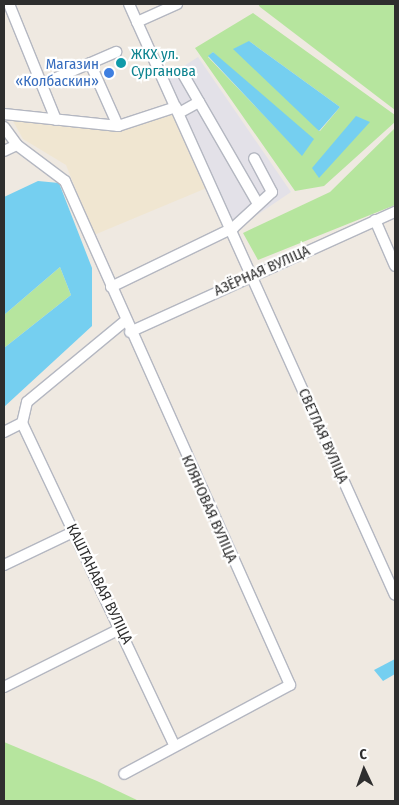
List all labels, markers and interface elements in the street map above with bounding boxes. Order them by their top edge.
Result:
place label: ЖКХ ул. Сурганова [131,45,196,80]
place label: Магазин «Колбаскин» [15,55,99,90]
marker: ЖКХ ул. Сурганова [115,57,127,69]
marker: Магазин «Колбаскин» [103,67,115,79]
street label: АЗЁРНАЯ ВУЛІЦА [211,242,313,300]
street label: СВЕТЛАЯ ВУЛІЦА [294,386,352,486]
street label: КЛЯНОВАЯ ВУЛІЦА [177,452,241,566]
street label: КАШТАНАВАЯ ВУЛІЦА [62,521,136,647]
north arrow [339,745,389,795]
text: С [359,746,367,763]

